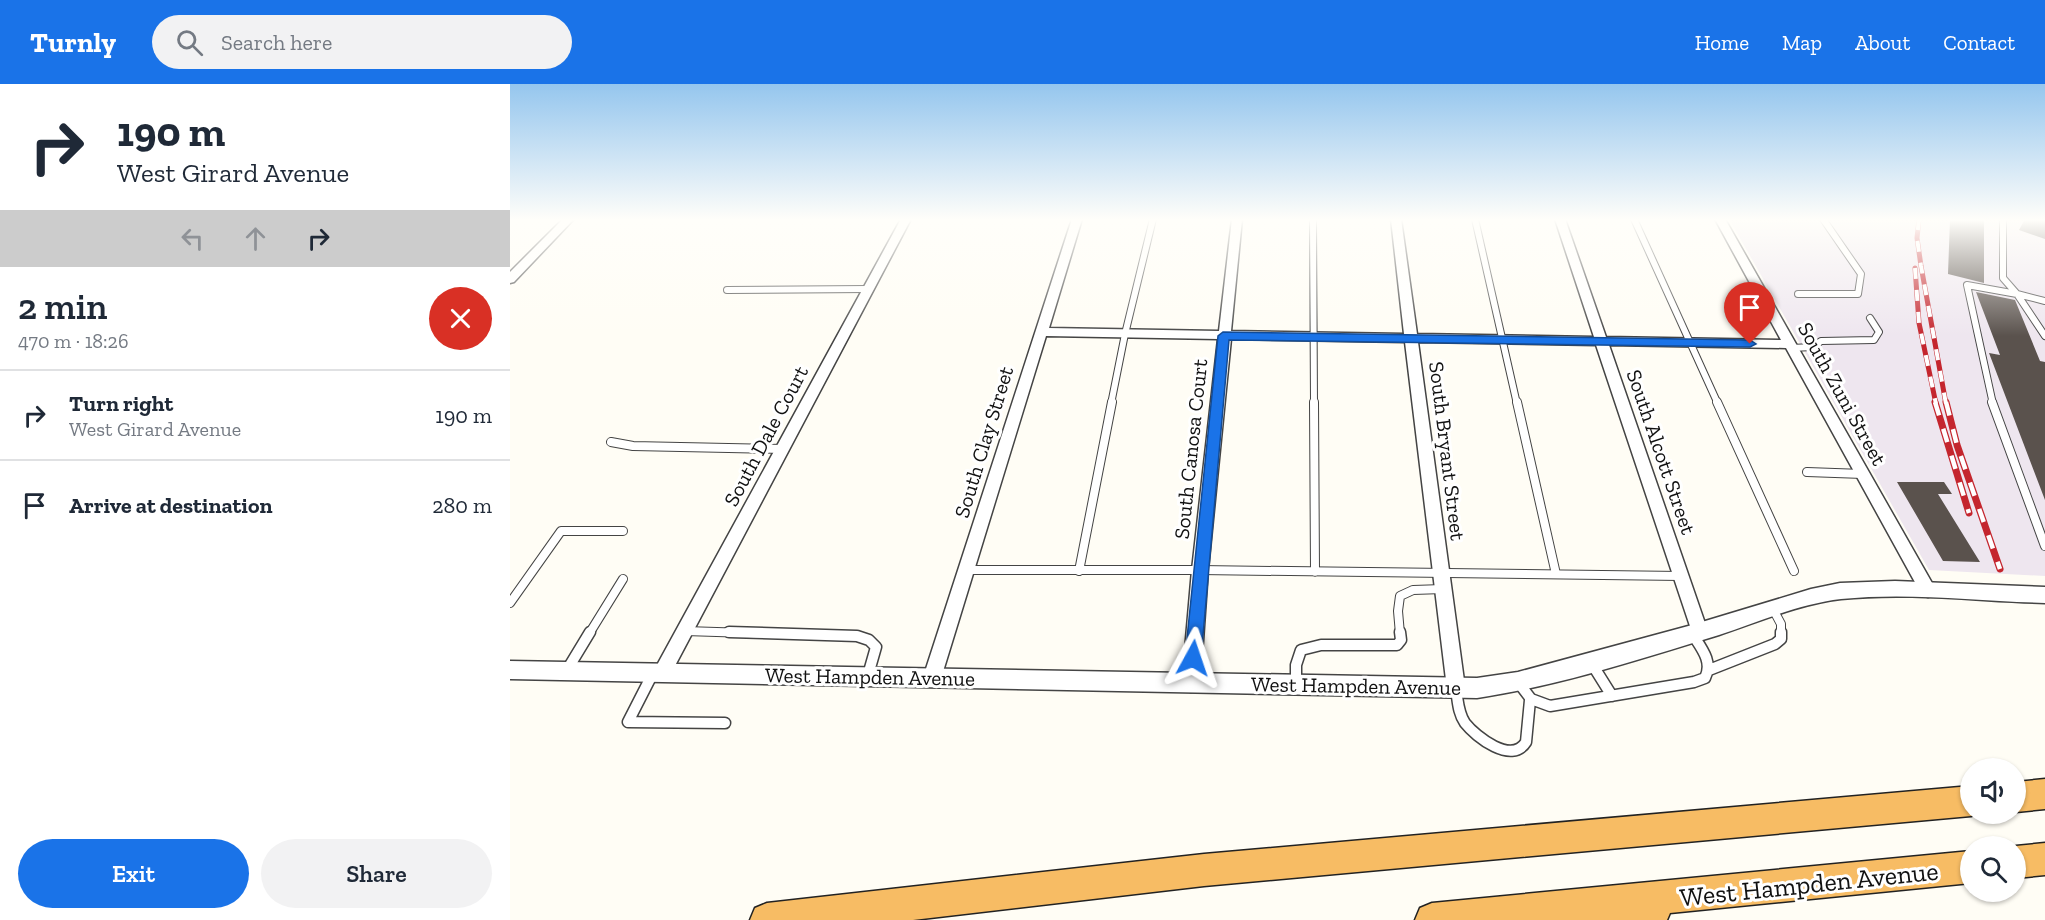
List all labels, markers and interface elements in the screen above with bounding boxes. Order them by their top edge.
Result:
search box [152,15,572,69]
text: Turnly [30,26,116,59]
icon: search [173,26,206,59]
text: Search here [221,29,332,56]
text: Home [1695,30,1749,55]
text: Map [1782,30,1822,55]
text: About [1855,30,1910,55]
text: Contact [1943,30,2015,55]
text: 190 m [117,106,225,157]
icon: right [18,108,96,186]
text: West Girard Avenue [117,157,349,189]
icon: left [176,222,209,255]
icon: ahead [239,222,272,255]
icon: right [302,222,335,255]
pin [1724,282,1775,344]
text: 2 min [18,285,107,328]
button: close [429,287,492,350]
icon: arrive [1733,291,1766,324]
street label: South Zuni Street [1793,318,1892,470]
text: 470 m · 18:26 [18,329,129,353]
street label: South Canosa Court [1169,357,1212,540]
street label: South Bryant Street [1424,360,1471,542]
street label: South Dale Court [718,361,813,510]
street label: South Clay Street [949,363,1018,521]
street label: South Alcott Street [1622,366,1701,538]
text: Turn right [69,390,173,417]
icon: right [18,399,51,432]
text: 190 m [435,402,492,429]
text: West Girard Avenue [69,417,241,441]
icon: arrive [18,489,51,522]
text: Arrive at destination [69,492,272,519]
text: 280 m [432,492,492,519]
position arrow [1161,626,1225,690]
street label: West Hampden Avenue [765,662,975,691]
street label: West Hampden Avenue [1251,671,1461,700]
map controls [1960,758,2026,902]
button: sound [1960,758,2026,824]
button: search [1960,836,2026,902]
button: Exit [18,839,249,908]
button: Share [261,839,492,908]
street label: West Hampden Avenue [1678,855,1940,913]

